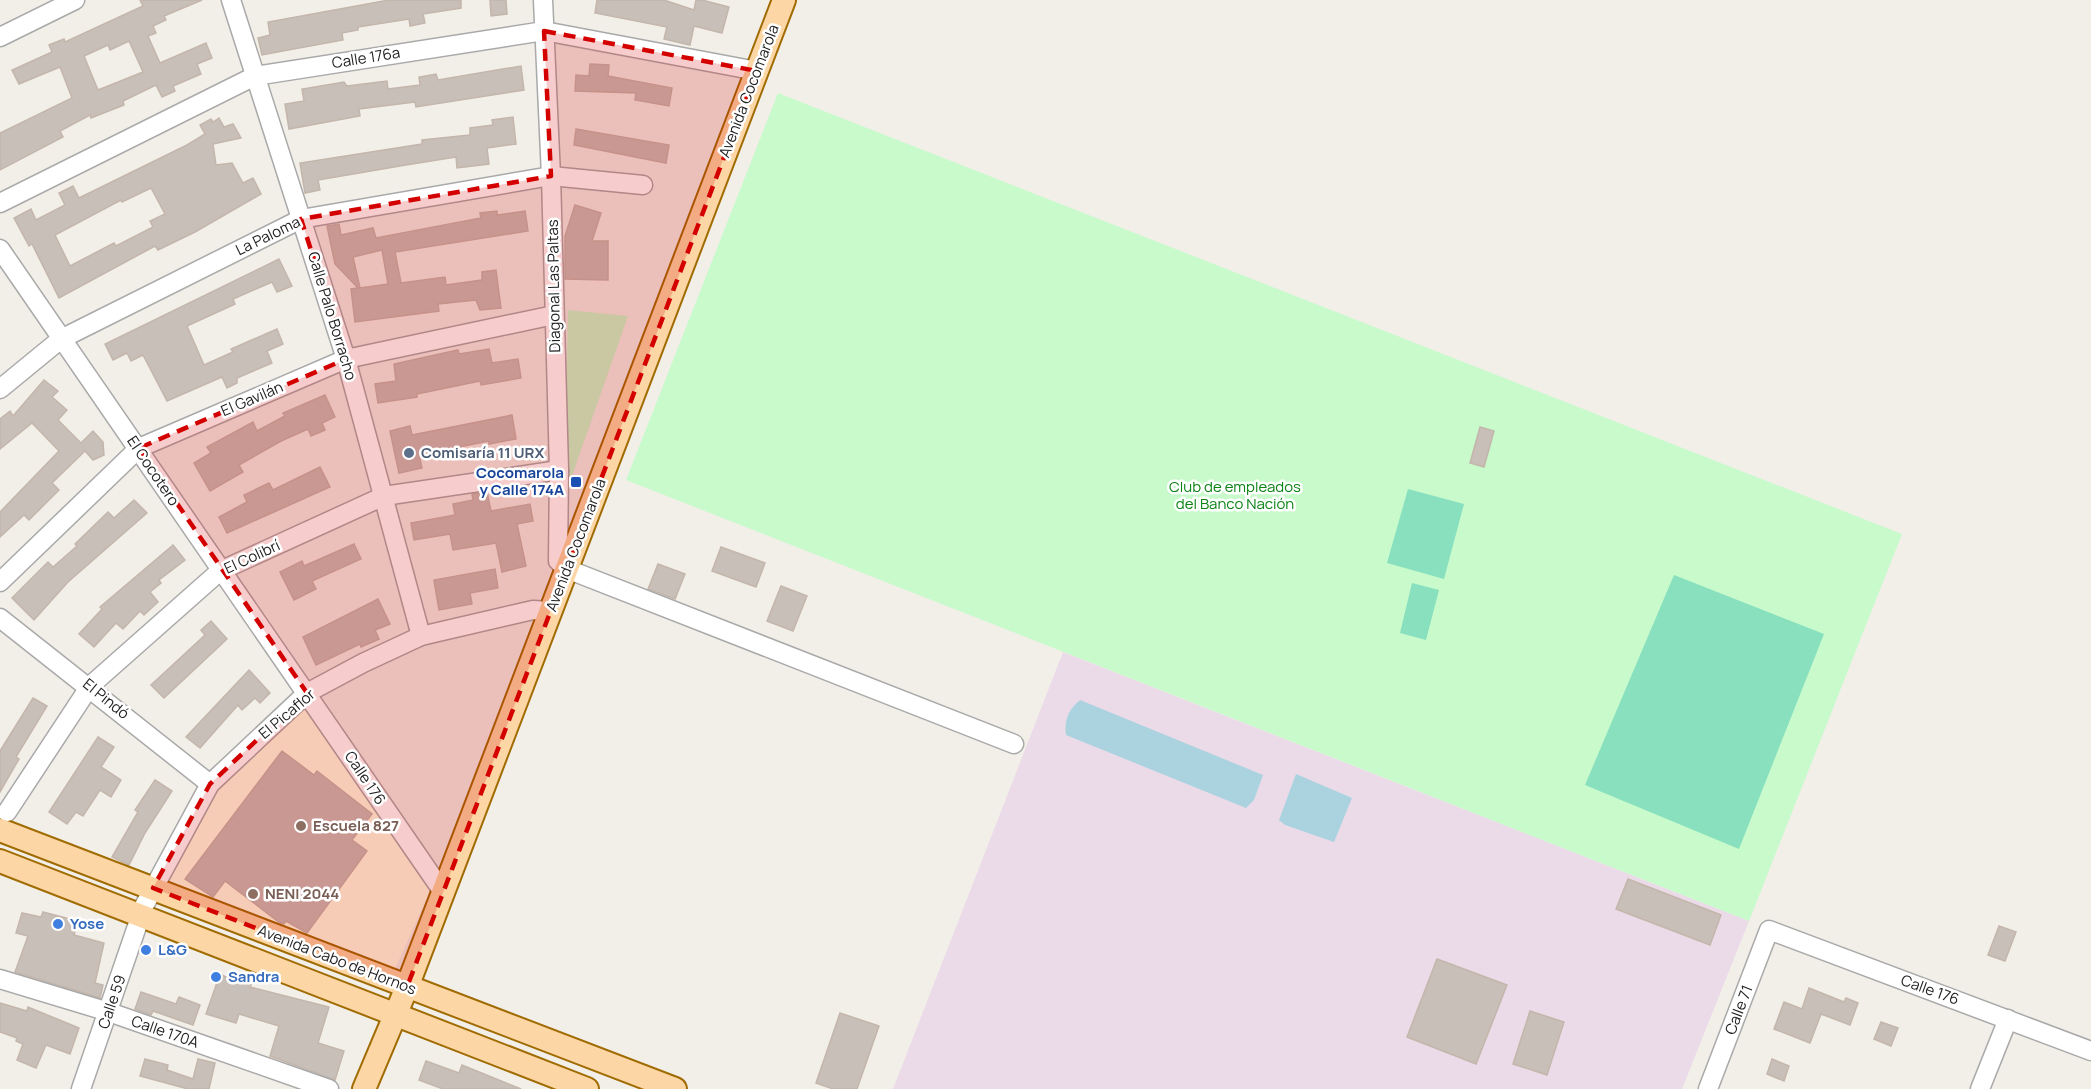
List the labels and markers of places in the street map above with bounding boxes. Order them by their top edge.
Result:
place label: Comisaría 11 URX [421,442,544,463]
marker: Comisaría 11 URX [402,446,416,460]
place label: Cocomarola y Calle 174A [476,462,564,500]
marker: Cocomarola y Calle 174A [569,475,583,489]
place label: Escuela 827 [313,815,399,836]
marker: Escuela 827 [294,819,308,833]
place label: NENI 2044 [265,883,339,904]
marker: NENI 2044 [246,887,260,901]
place label: Yose [70,913,104,934]
marker: Yose [51,917,65,931]
place label: L&G [158,939,187,960]
marker: L&G [139,943,153,957]
place label: Sandra [228,966,279,987]
marker: Sandra [209,970,223,984]

